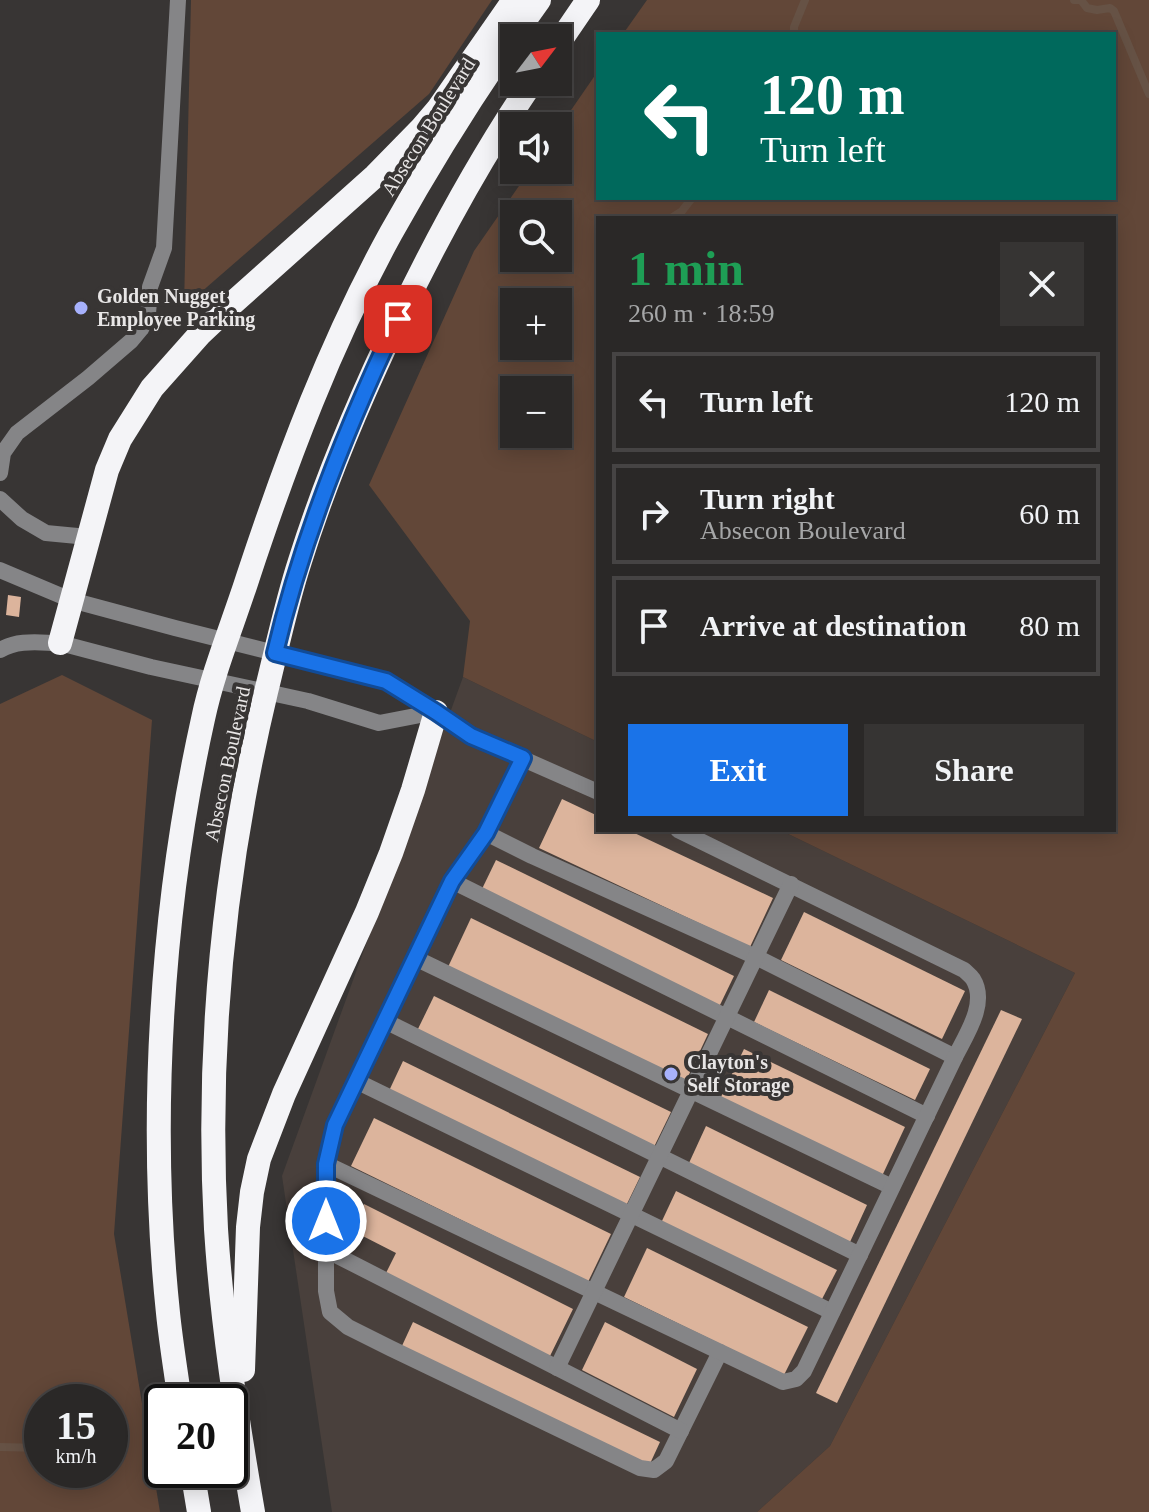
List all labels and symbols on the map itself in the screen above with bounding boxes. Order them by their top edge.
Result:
north arrow [500,24,572,96]
street label: Absecon Boulevard [377,54,479,200]
place label: Golden Nugget Employee Parking [97,285,255,331]
pin [364,285,432,353]
marker: Golden Nugget Employee Parking [72,299,90,317]
street label: Absecon Boulevard [200,684,254,844]
place label: Clayton's Self Storage [687,1051,790,1097]
marker: Clayton's Self Storage [662,1065,680,1083]
position arrow [284,1179,368,1263]
speed limit sign: 20 [144,1384,248,1488]

